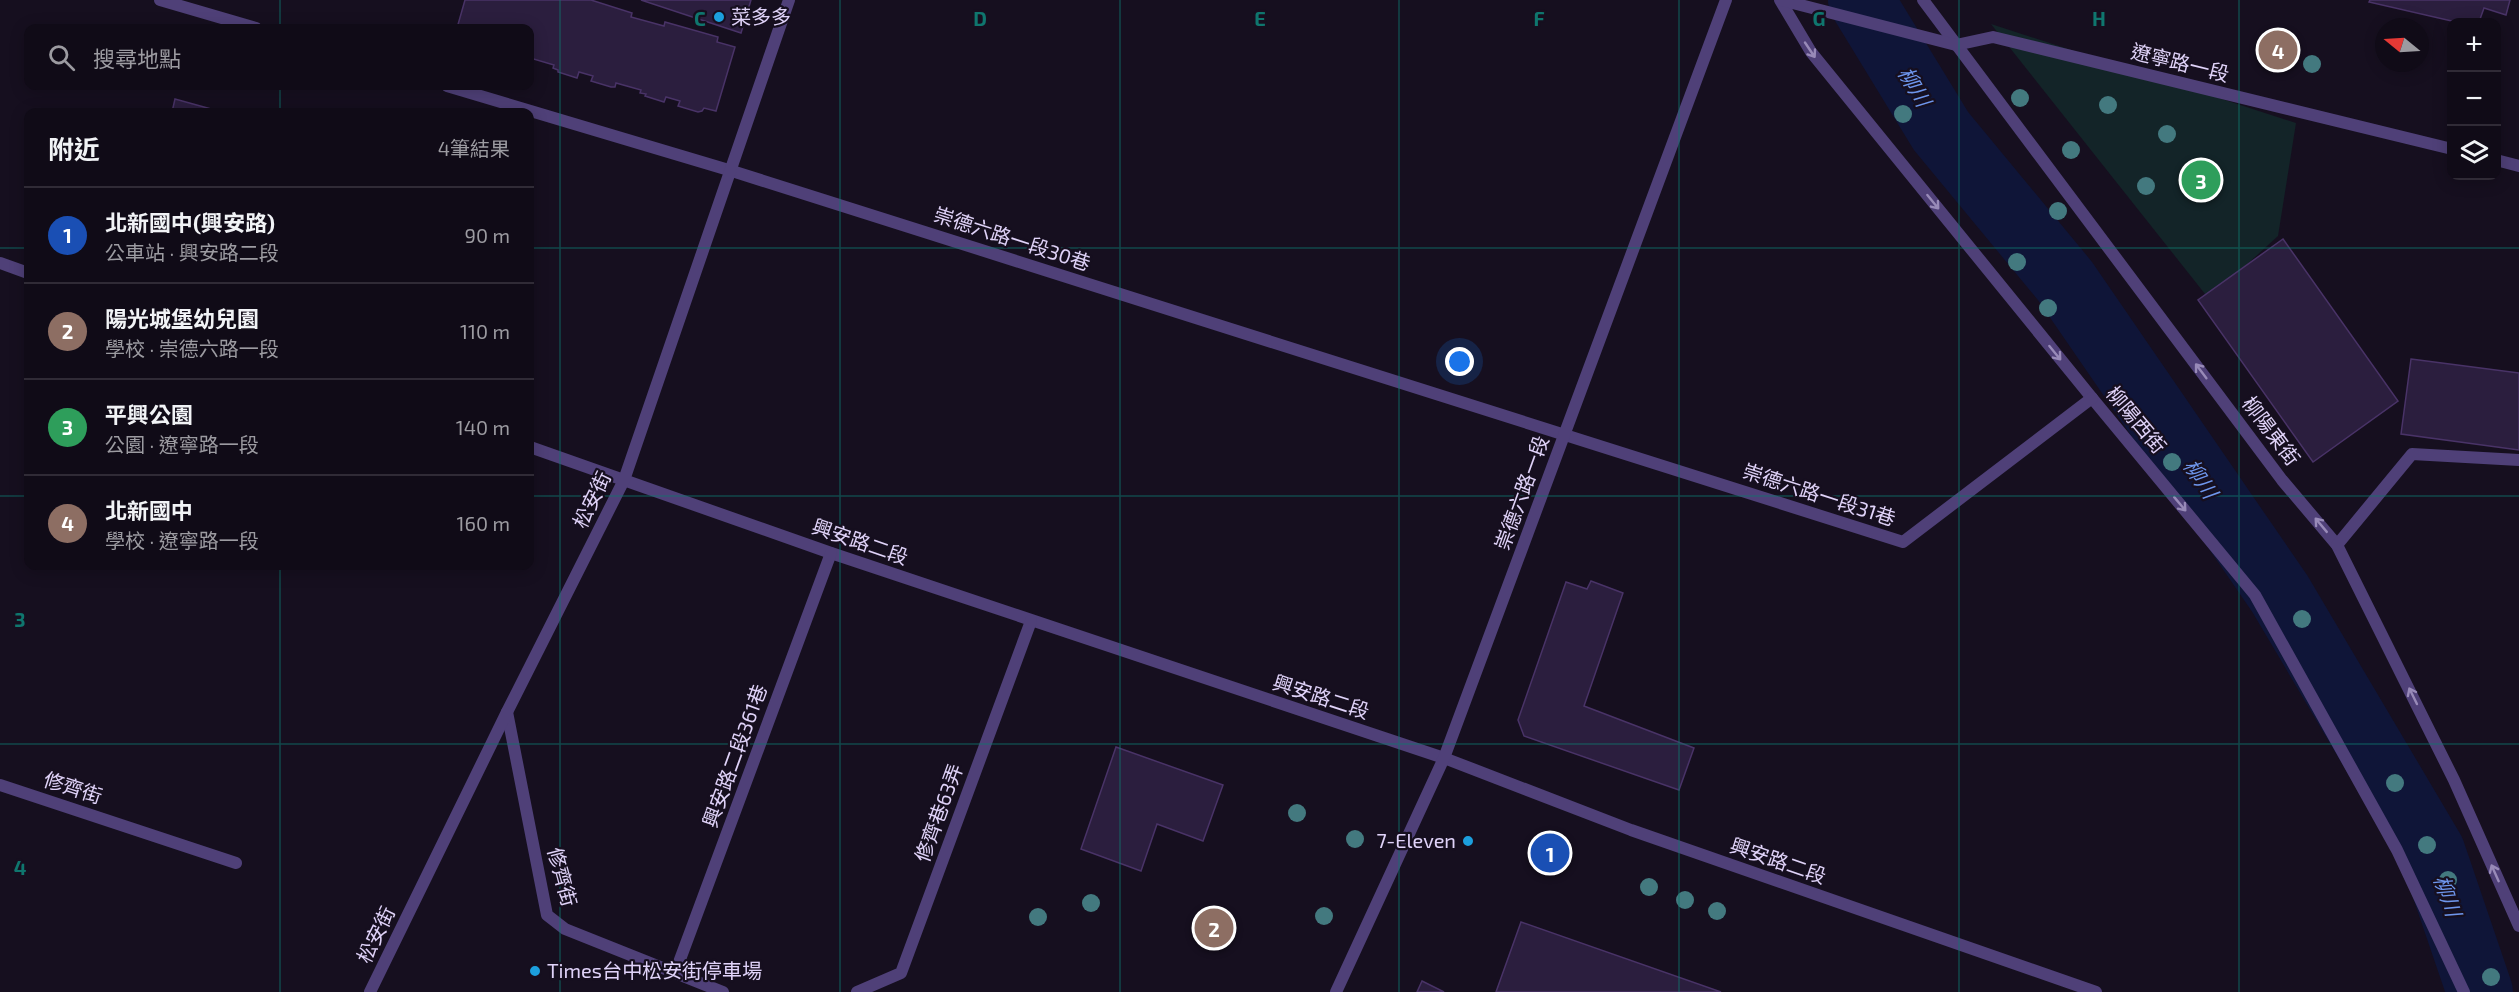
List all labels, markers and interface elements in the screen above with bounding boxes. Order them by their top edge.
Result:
place label: 菜多多 [731,4,791,28]
text: C [694,6,706,30]
text: D [973,6,987,30]
text: E [1254,6,1266,30]
text: F [1533,6,1545,30]
text: G [1813,6,1825,30]
text: H [2092,6,2106,30]
marker: 菜多多 [712,10,726,24]
north arrow [2375,18,2429,72]
map controls [2447,18,2501,180]
button: + [2447,18,2501,72]
search box [24,24,534,90]
pin: 4 [2258,28,2298,72]
street label: 遼寧路一段 [2129,38,2232,86]
icon: search [45,41,78,74]
one-way arrow [1805,41,1817,58]
text: 搜尋地點 [93,45,181,71]
water label: 柳川 [1894,62,1938,112]
button: − [2447,72,2501,126]
button: layers [2447,126,2501,180]
text: 附近 [48,133,100,164]
text: 4筆結果 [438,136,510,160]
pin: 3 [2182,158,2220,202]
one-way arrow [1926,194,1939,210]
street label: 崇德六路一段30巷 [931,201,1094,275]
text: 北新國中(興安路) [105,209,275,235]
text: 1 [63,223,72,247]
text: 90 m [465,223,510,247]
text: 公車站 · 興安路二段 [105,240,279,264]
text: 陽光城堡幼兒園 [105,305,259,331]
text: 2 [62,319,73,343]
text: 110 m [460,319,510,343]
text: 學校 · 崇德六路一段 [105,336,279,360]
one-way arrow [2049,345,2062,361]
your location [1445,347,1474,376]
one-way arrow [2195,364,2208,380]
street label: 柳陽西街 [2102,381,2172,458]
street label: 柳陽東街 [2238,391,2305,470]
text: 平興公園 [105,401,193,427]
text: 3 [62,415,73,439]
text: 140 m [456,415,510,439]
text: 公園 · 遼寧路一段 [105,432,259,456]
street label: 崇德六路一段 [1489,432,1553,553]
water label: 柳川 [2179,454,2224,504]
street label: 崇德六路一段31巷 [1740,458,1899,530]
street label: 松安街 [567,467,615,532]
one-way arrow [2173,496,2186,512]
text: 北新國中 [105,497,193,523]
text: 4 [61,511,74,535]
text: 160 m [457,511,510,535]
street label: 興安路二段 [809,513,912,569]
one-way arrow [2314,517,2327,533]
text: 學校 · 遼寧路一段 [105,528,259,552]
text: 3 [14,607,26,631]
street label: 興安路二段 [1270,669,1373,723]
street label: 興安路二段361巷 [697,681,771,830]
one-way arrow [2406,688,2418,706]
street label: 修齊巷63弄 [909,760,967,865]
street label: 修齊街 [41,766,106,808]
place label: 7-Eleven [1377,828,1456,852]
pin: 1 [1530,830,1570,876]
street label: 興安路二段 [1727,832,1830,888]
marker: 7-Eleven [1461,834,1475,848]
street label: 修齊街 [544,845,582,909]
text: 4 [14,855,27,879]
one-way arrow [2489,864,2500,882]
water label: 柳川 [2430,872,2468,921]
street label: 松安街 [351,902,399,967]
pin: 2 [1194,906,1234,950]
place label: Times台中松安街停車場 [547,958,762,982]
marker: Times台中松安街停車場 [528,964,542,978]

